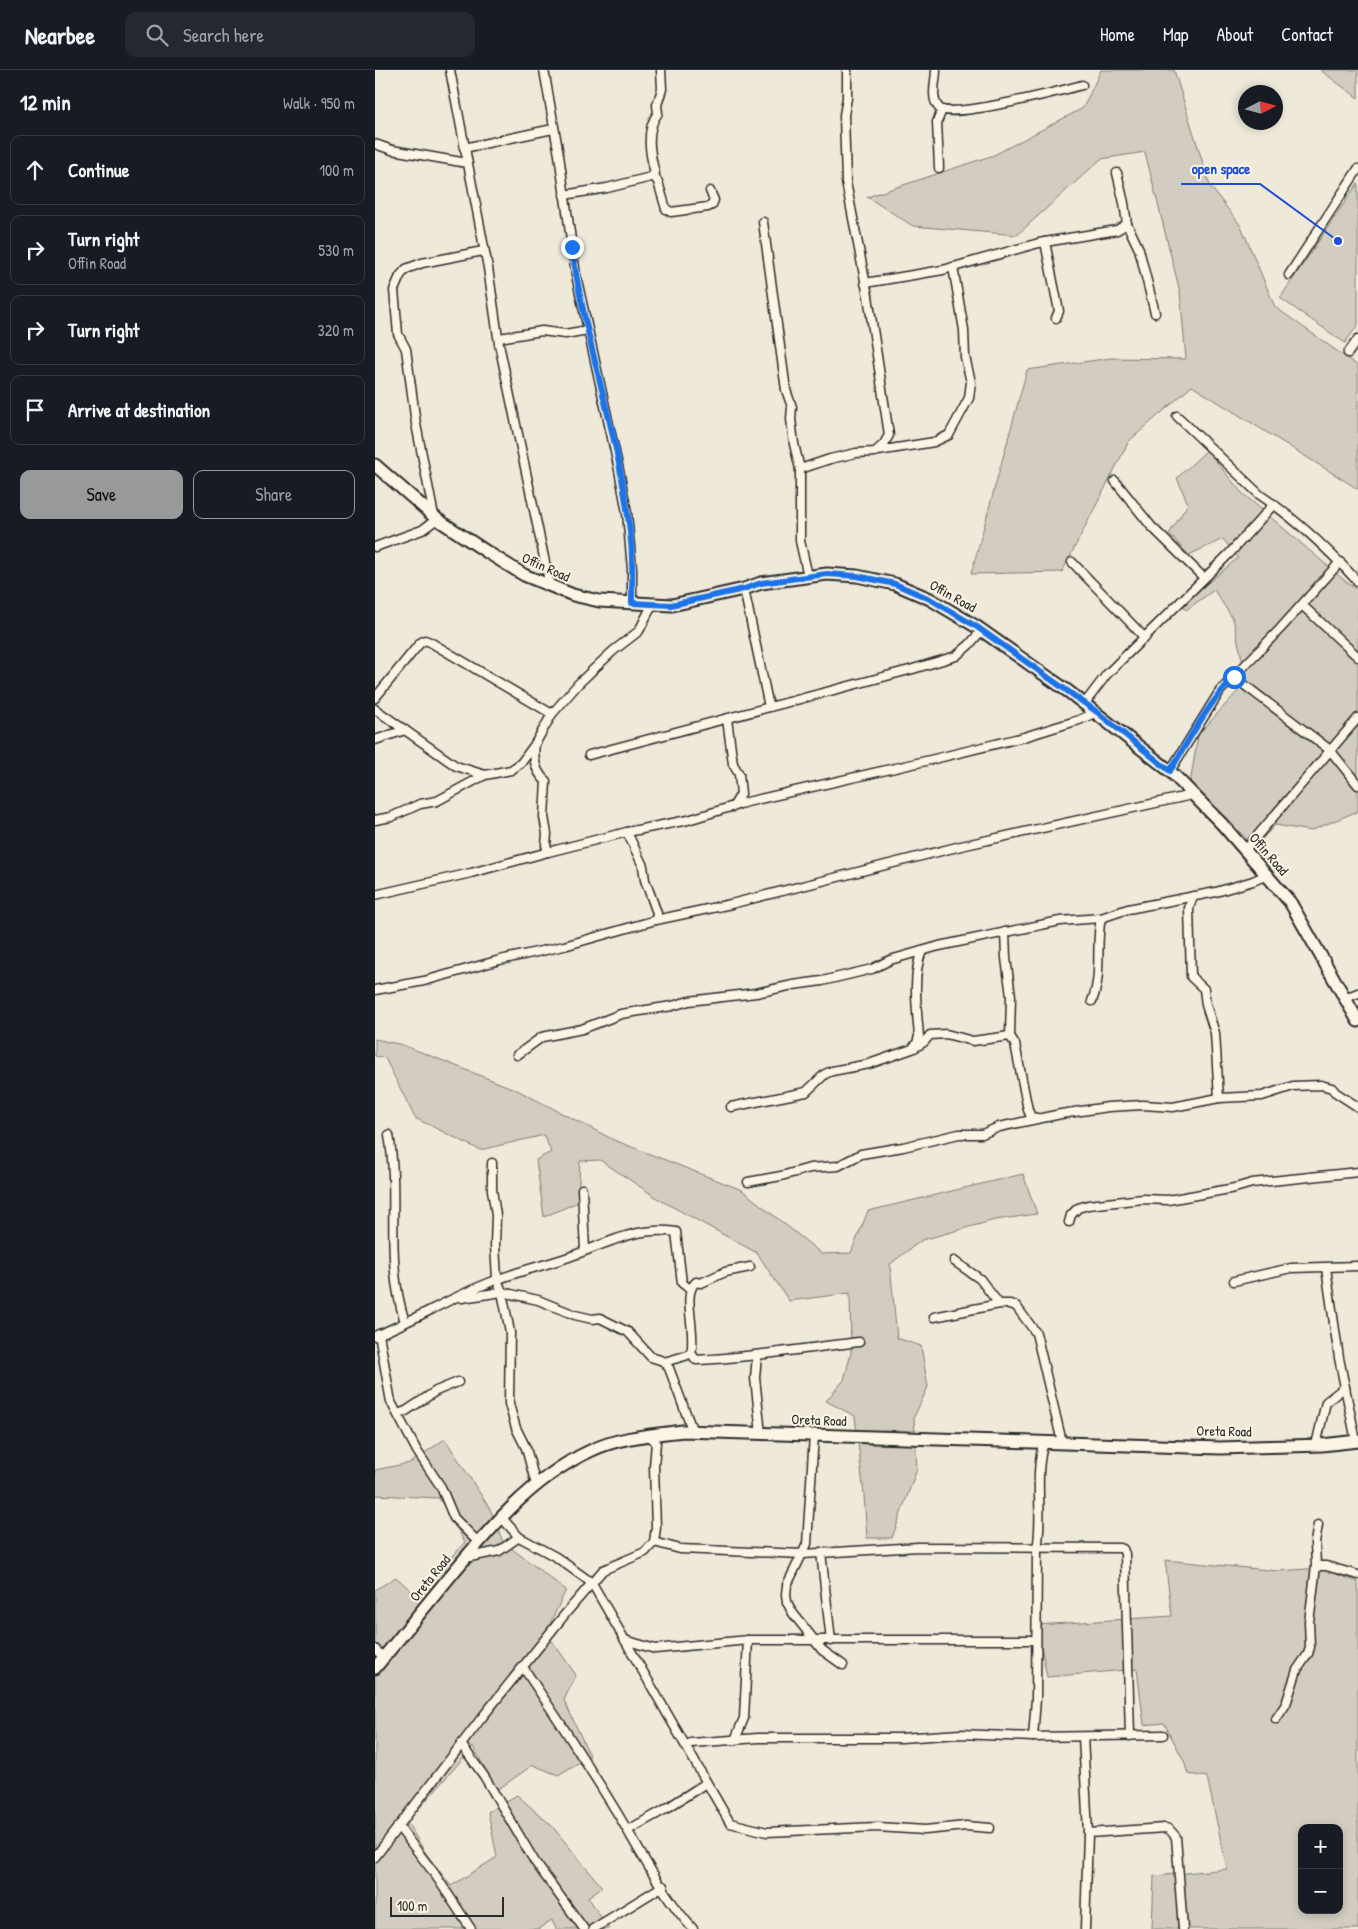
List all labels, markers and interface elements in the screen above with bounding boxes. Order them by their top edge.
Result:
search box [125,12,475,57]
text: Nearbee [25,19,95,51]
icon: search [143,21,171,49]
text: Search here [183,22,264,48]
text: Home [1100,22,1135,47]
text: Map [1163,22,1188,47]
text: About [1216,22,1253,47]
text: Contact [1281,22,1333,47]
north arrow [1238,85,1283,130]
text: 12 min [20,88,71,117]
text: Walk · 950 m [283,92,355,114]
callout: open space [1181,154,1260,184]
icon: ahead [21,156,49,184]
text: Continue [68,157,129,183]
text: open space [1192,158,1250,180]
text: 100 m [319,159,354,181]
text: Turn right [68,226,139,252]
icon: right [21,236,49,264]
route end [561,236,584,259]
text: 530 m [318,239,354,261]
text: Offin Road [68,252,126,274]
icon: right [21,316,49,344]
text: Turn right [68,317,139,343]
text: 320 m [318,319,354,341]
icon: arrive [21,396,49,424]
text: Arrive at destination [68,397,210,423]
button: Save [20,470,183,519]
button: Share [193,470,355,519]
street label: Offin Road [519,548,574,586]
street label: Offin Road [926,575,981,616]
route start [1223,666,1246,689]
street label: Offin Road [1246,828,1294,879]
street label: Oreta Road [791,1409,847,1430]
street label: Oreta Road [1196,1421,1252,1440]
street label: Oreta Road [405,1550,455,1605]
map controls [1298,1824,1343,1914]
button: + [1298,1824,1343,1869]
button: − [1298,1869,1343,1914]
scale bar [390,1894,504,1917]
text: 100 m [397,1896,427,1915]

